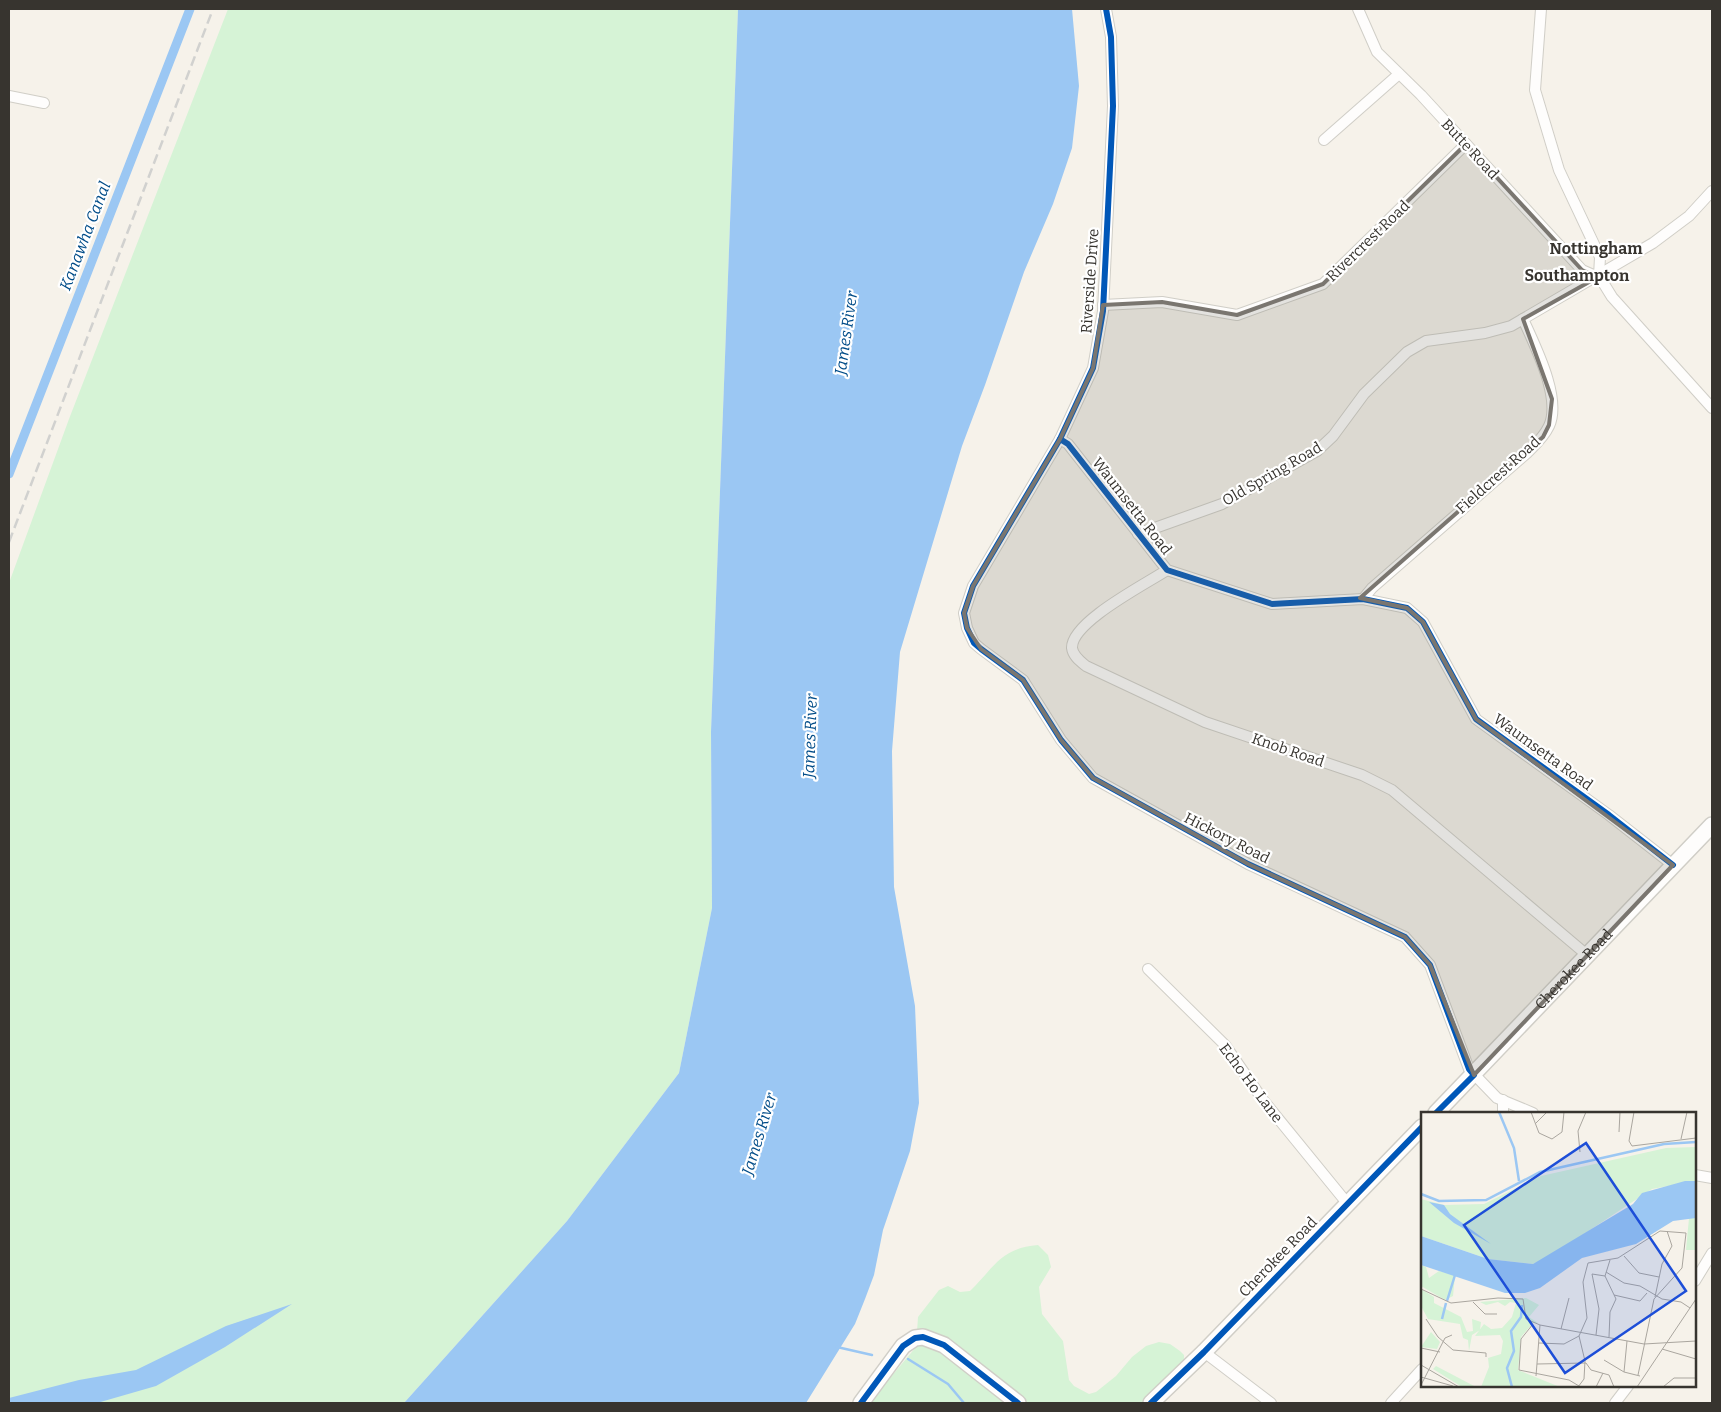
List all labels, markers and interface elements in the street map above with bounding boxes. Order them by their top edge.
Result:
street label: Butte Road [1438,115,1503,183]
water label: Kanawha Canal [56,179,114,293]
street label: Rivercrest Road [1323,197,1413,285]
street label: Riverside Drive [1077,228,1103,334]
district label: Nottingham [1550,239,1643,258]
district label: Southampton [1525,266,1630,285]
water label: James River [830,288,861,378]
street label: Fieldcrest Road [1452,432,1544,517]
street label: Old Spring Road [1219,438,1325,510]
street label: Waumsetta Road [1088,454,1176,558]
water label: James River [799,692,821,780]
street label: Waumsetta Road [1490,710,1596,794]
street label: Knob Road [1249,729,1327,771]
street label: Hickory Road [1181,809,1273,867]
street label: Cherokee Road [1531,925,1616,1013]
street label: Echo Ho Lane [1215,1040,1287,1126]
water label: James River [737,1089,781,1179]
inset map [1421,1112,1696,1387]
street label: Cherokee Road [1235,1213,1321,1301]

